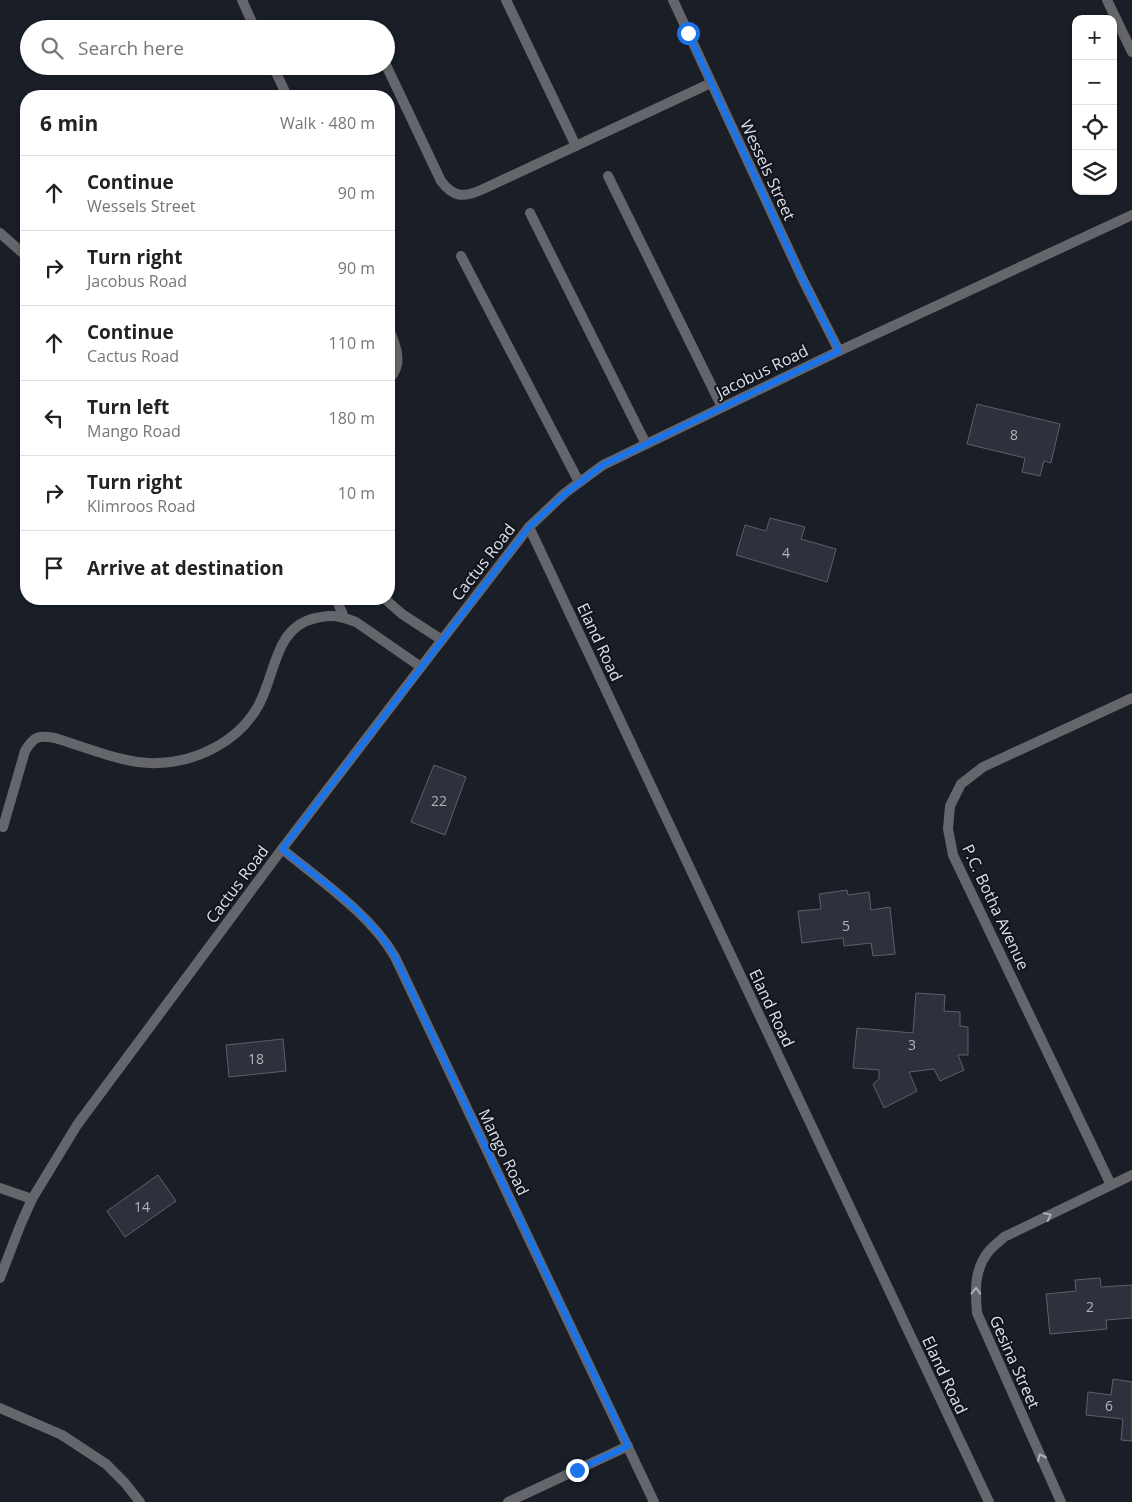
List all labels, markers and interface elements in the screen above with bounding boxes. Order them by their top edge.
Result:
map controls [1072,15,1117,195]
button: + [1072,15,1117,60]
search box [20,20,395,75]
route start [677,22,700,45]
icon: search [38,34,66,62]
text: Search here [78,35,184,61]
button: − [1072,60,1117,105]
button: locate [1072,105,1117,150]
text: 6 min [40,109,98,137]
text: Walk · 480 m [280,112,375,134]
street label: Wessels Street [735,116,801,224]
button: layers [1072,150,1117,195]
text: Continue [87,169,174,195]
icon: ahead [40,179,68,207]
text: 90 m [338,182,375,204]
text: Wessels Street [87,195,196,217]
text: Turn right [87,244,182,270]
icon: right [40,254,68,282]
text: 90 m [338,257,375,279]
text: Jacobus Road [87,270,187,292]
text: Continue [87,319,174,345]
icon: ahead [40,329,68,357]
text: 110 m [329,332,375,354]
street label: Jacobus Road [710,339,812,404]
text: Cactus Road [87,345,179,367]
text: Turn left [87,394,169,420]
icon: left [40,404,68,432]
text: 180 m [329,407,375,429]
text: Mango Road [87,420,181,442]
house number: 8 [1010,425,1018,444]
text: Turn right [87,469,182,495]
icon: right [40,479,68,507]
text: 10 m [338,482,375,504]
text: Klimroos Road [87,495,195,517]
street label: Cactus Road [446,519,520,605]
house number: 4 [782,543,790,562]
icon: arrive [40,554,68,582]
text: Arrive at destination [87,555,284,581]
street label: Eland Road [572,599,628,685]
house number: 22 [431,791,447,810]
street label: P.C. Botha Avenue [957,840,1035,974]
street label: Cactus Road [200,841,274,927]
house number: 5 [842,916,850,935]
street label: Eland Road [744,965,800,1051]
house number: 3 [908,1035,916,1054]
house number: 18 [248,1049,264,1068]
street label: Mango Road [474,1105,534,1199]
house number: 14 [134,1197,150,1216]
one-way arrow [1043,1212,1052,1222]
one-way arrow [971,1287,981,1294]
house number: 2 [1086,1297,1094,1316]
street label: Gesina Street [985,1312,1045,1412]
street label: Eland Road [917,1332,973,1418]
house number: 6 [1105,1396,1113,1415]
one-way arrow [1037,1453,1048,1462]
route end [566,1459,589,1482]

